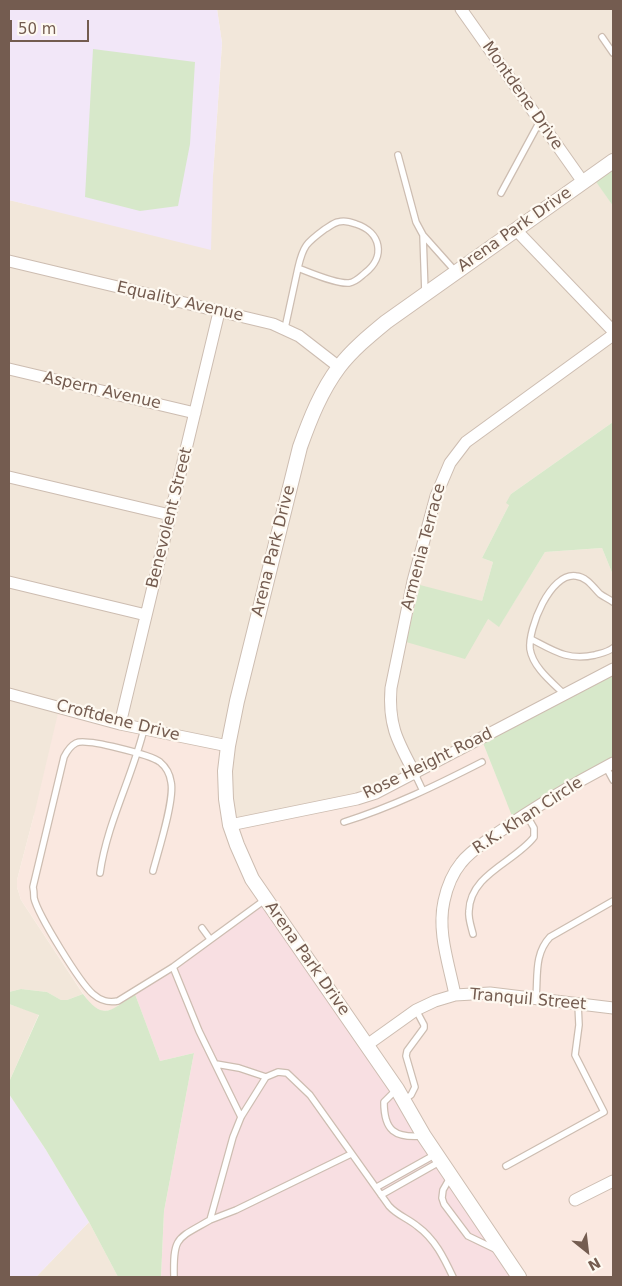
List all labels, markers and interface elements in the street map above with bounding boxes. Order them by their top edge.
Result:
scale bar [12,10,91,42]
text: 50 m [18,20,56,38]
street label: Montdene Drive [478,38,566,154]
street label: Arena Park Drive [454,184,576,276]
street label: Equality Avenue [115,278,245,326]
street label: Aspern Avenue [41,368,163,414]
street label: Benevolent Street [143,446,197,590]
street label: Armenia Terrace [398,482,450,612]
street label: Arena Park Drive [248,483,300,619]
street label: Croftdene Drive [54,696,182,746]
street label: Rose Height Road [360,724,496,804]
street label: R.K. Khan Circle [470,773,586,859]
street label: Arena Park Drive [261,898,353,1020]
street label: Tranquil Street [469,985,587,1015]
north arrow [562,1226,612,1276]
text: N [585,1254,603,1274]

